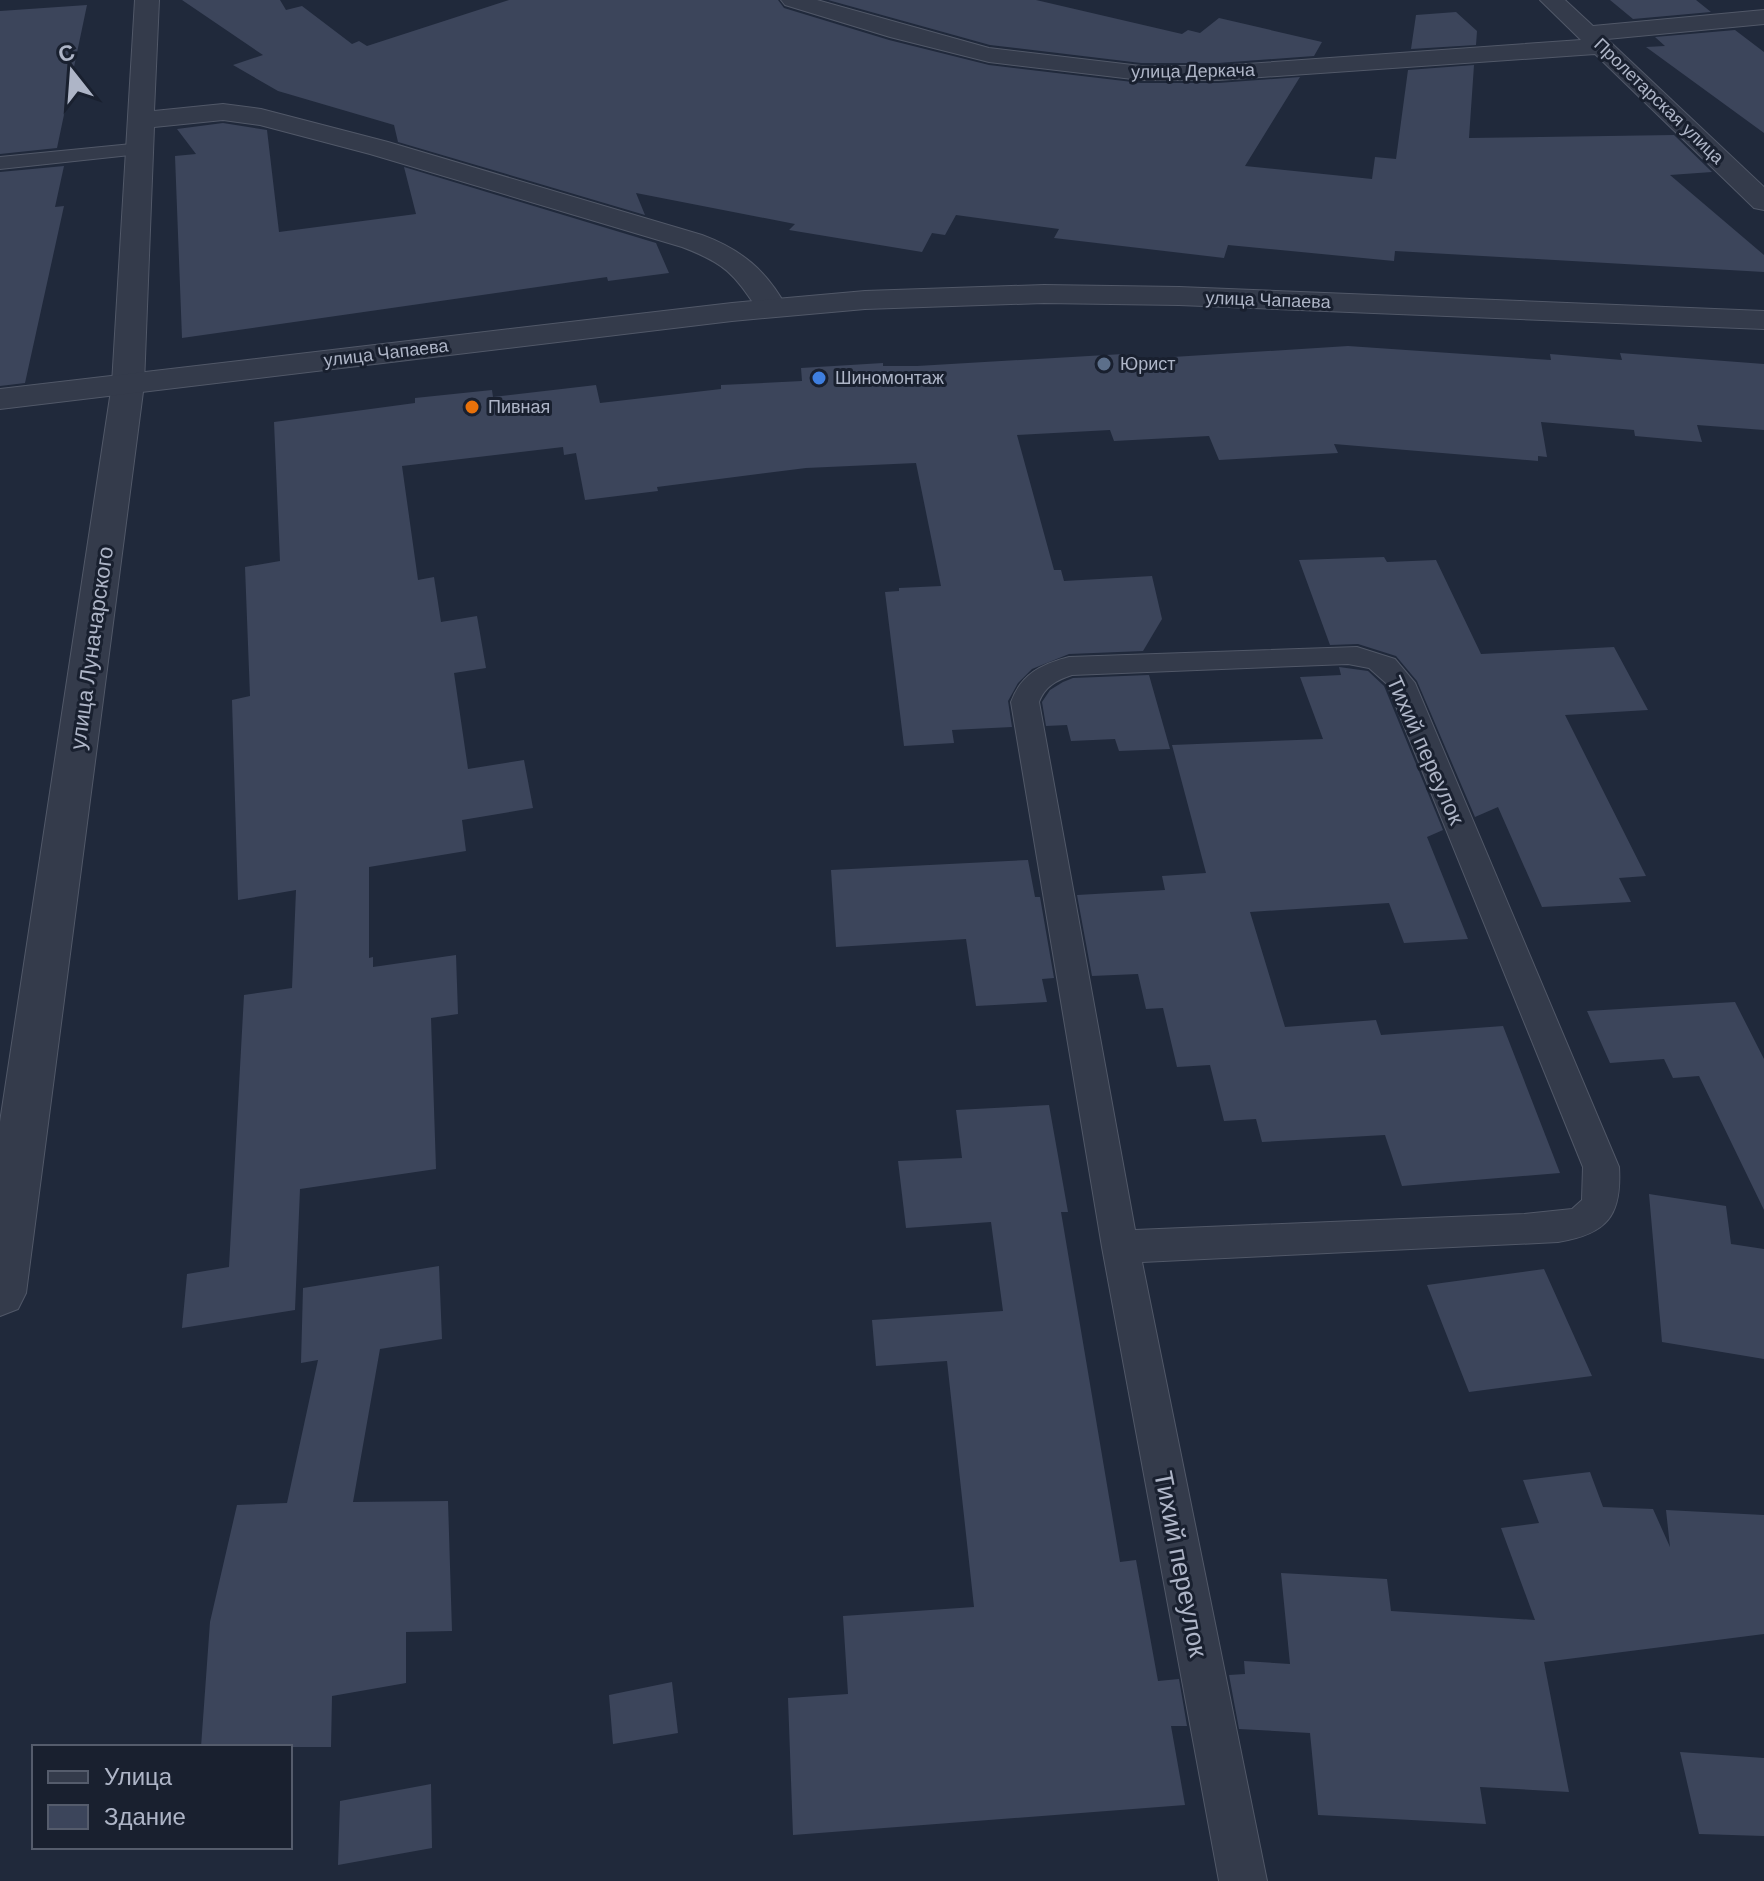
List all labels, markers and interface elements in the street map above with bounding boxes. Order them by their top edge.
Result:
north arrow [32,32,112,112]
street label: Пролетарская улица [1589,33,1730,170]
text: С [54,37,78,70]
street label: улица Деркача [1131,58,1256,84]
street label: улица Чапаева [1205,286,1332,314]
street label: улица Чапаева [322,333,451,373]
place label: Юрист [1120,352,1176,376]
marker: Юрист [1095,355,1113,373]
place label: Шиномонтаж [835,366,944,390]
marker: Шиномонтаж [810,369,828,387]
place label: Пивная [488,395,550,419]
marker: Пивная [463,398,481,416]
street label: улица Луначарского [63,545,120,751]
street label: Тихий переулок [1380,671,1471,830]
street label: Тихий переулок [1146,1468,1216,1661]
legend [32,1745,292,1849]
text: Улица [104,1761,173,1792]
text: Здание [104,1801,186,1832]

